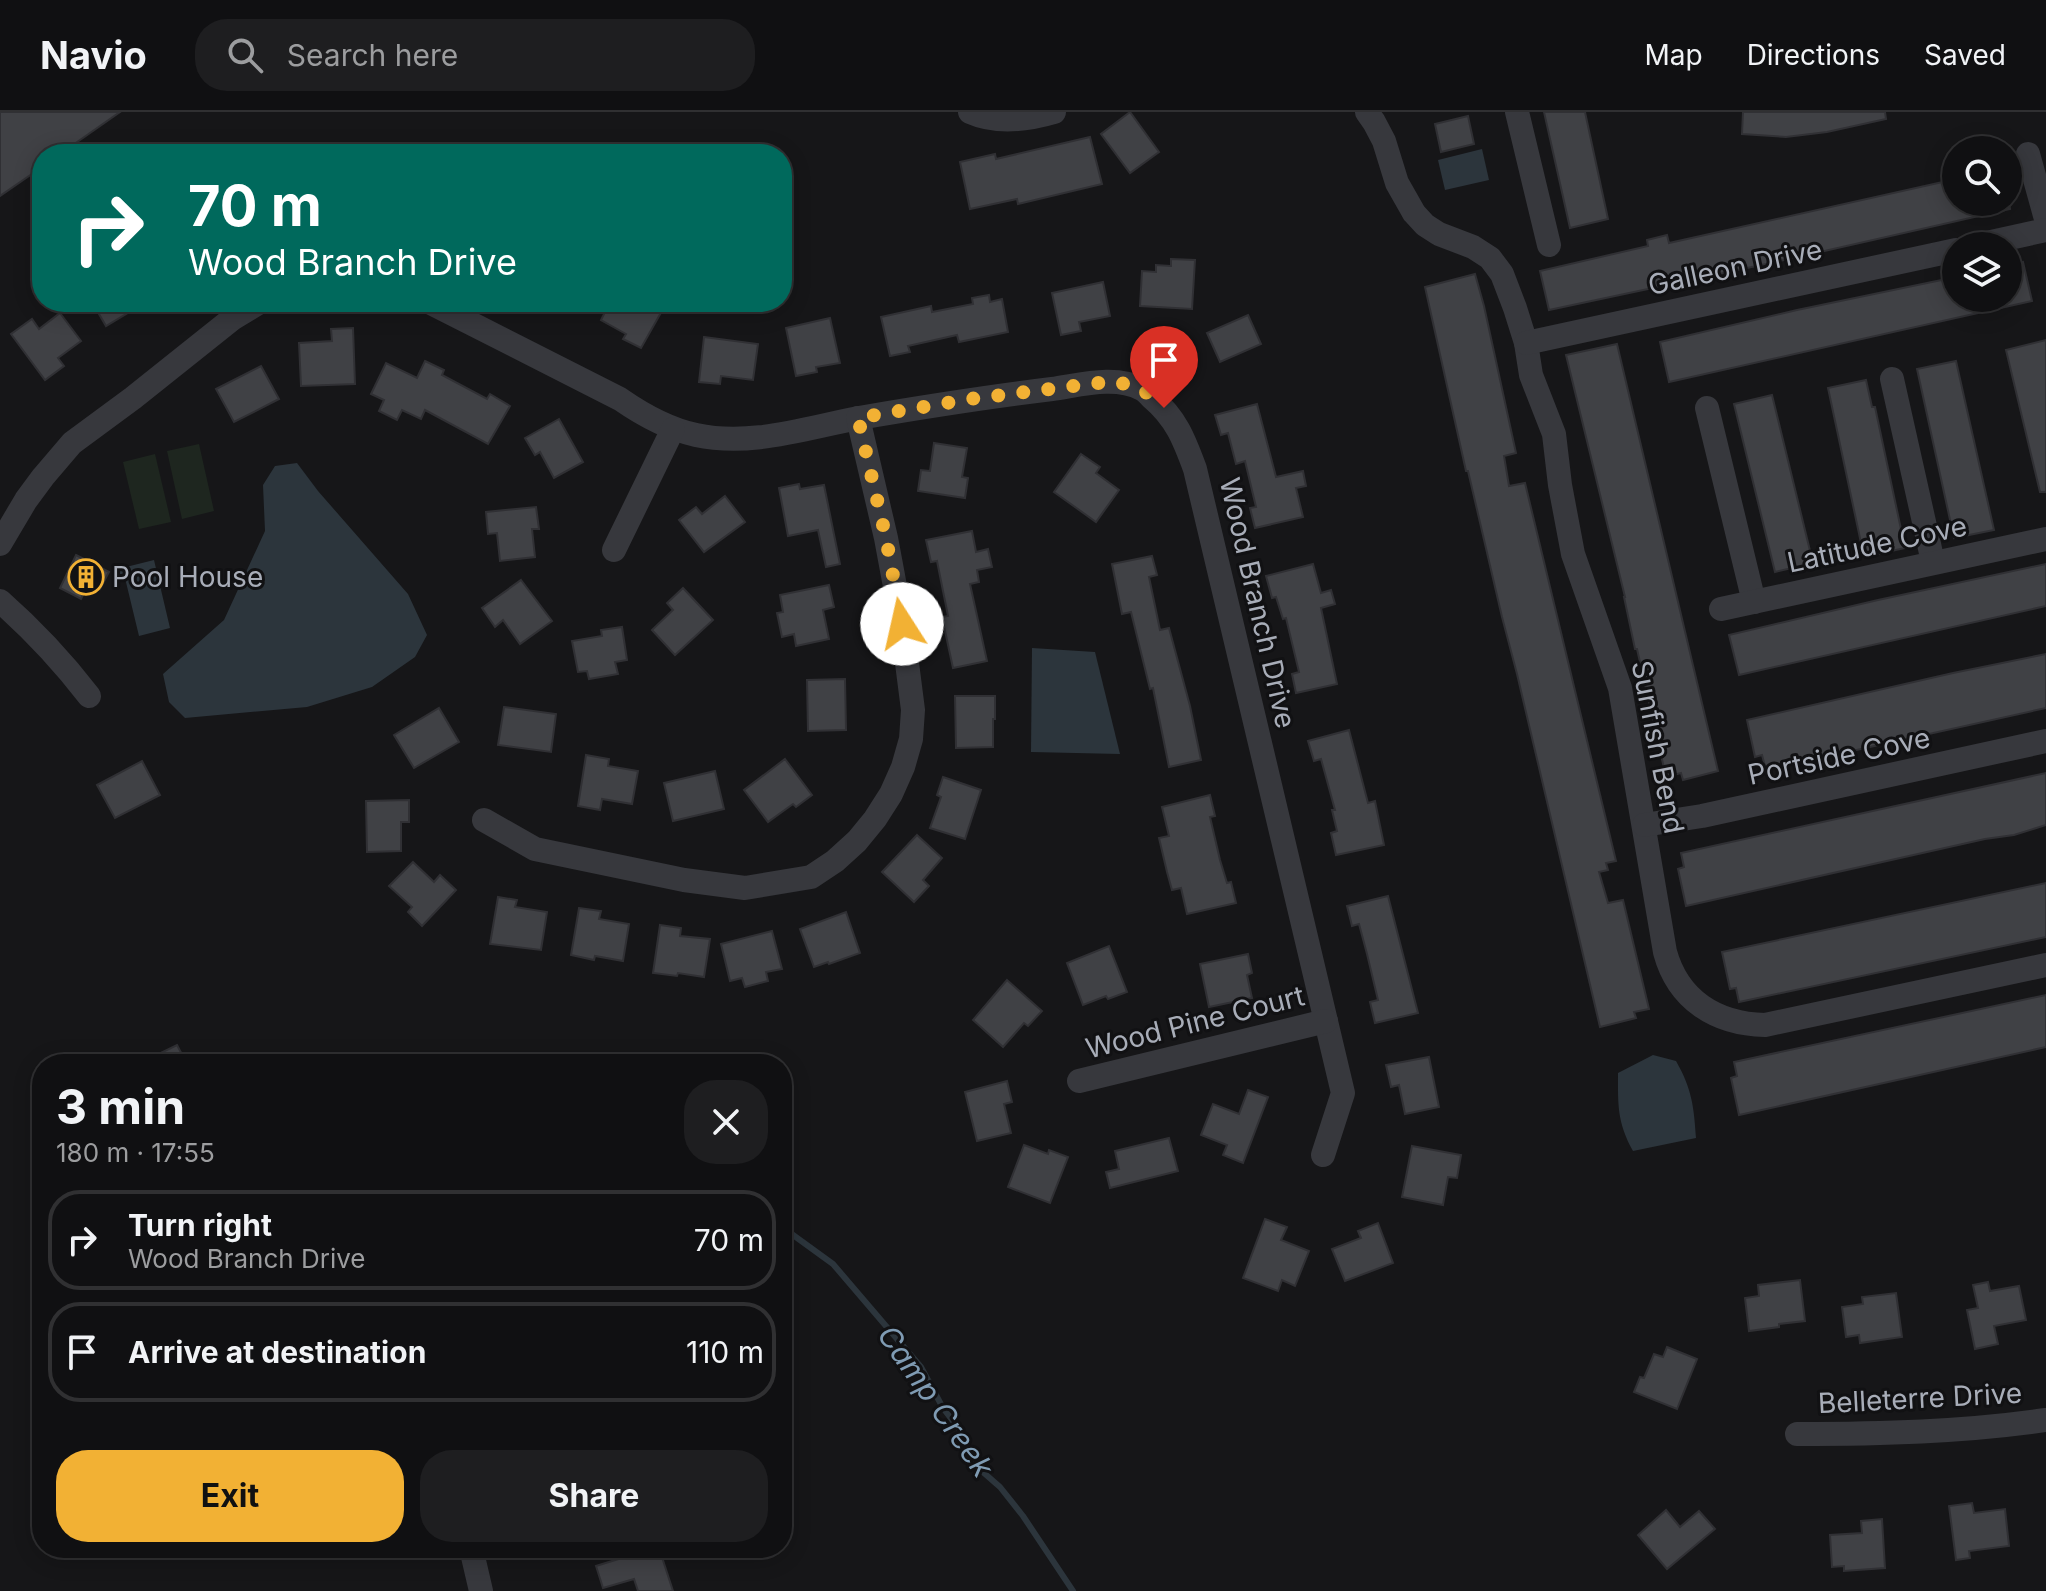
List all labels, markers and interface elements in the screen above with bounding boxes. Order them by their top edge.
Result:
search box [195,19,755,91]
text: Navio [40,32,147,78]
icon: search [223,33,267,77]
text: Search here [287,37,458,73]
text: Map [1644,38,1703,72]
text: Directions [1747,38,1880,72]
text: Saved [1924,38,2006,72]
map controls [1942,136,2022,312]
button: search [1942,136,2022,216]
text: 70 m [188,172,322,240]
icon: right [56,176,160,280]
street label: Galleon Drive [1645,232,1825,302]
button: layers [1942,232,2022,312]
text: Wood Branch Drive [188,240,517,284]
pin [1130,326,1198,408]
icon: arrive [1142,338,1186,382]
street label: Wood Branch Drive [1213,475,1303,731]
street label: Latitude Cove [1784,508,1970,580]
building icon: Pool House [67,558,105,596]
place label: Pool House [112,560,263,594]
position arrow [860,582,944,666]
street label: Sunfish Bend [1625,657,1691,837]
street label: Portside Cove [1745,720,1933,792]
street label: Wood Pine Court [1082,978,1308,1066]
text: 3 min [56,1077,185,1136]
button: close [684,1080,768,1164]
text: 180 m · 17:55 [56,1137,215,1168]
text: Turn right [128,1207,272,1243]
icon: right [60,1218,104,1262]
text: 70 m [694,1222,764,1258]
text: Wood Branch Drive [128,1243,366,1274]
water label: Camp Creek [870,1318,1002,1484]
icon: arrive [60,1330,104,1374]
text: Arrive at destination [128,1334,426,1370]
text: 110 m [686,1334,764,1370]
street label: Belleterre Drive [1817,1376,2023,1420]
button: Exit [56,1450,404,1542]
button: Share [420,1450,768,1542]

